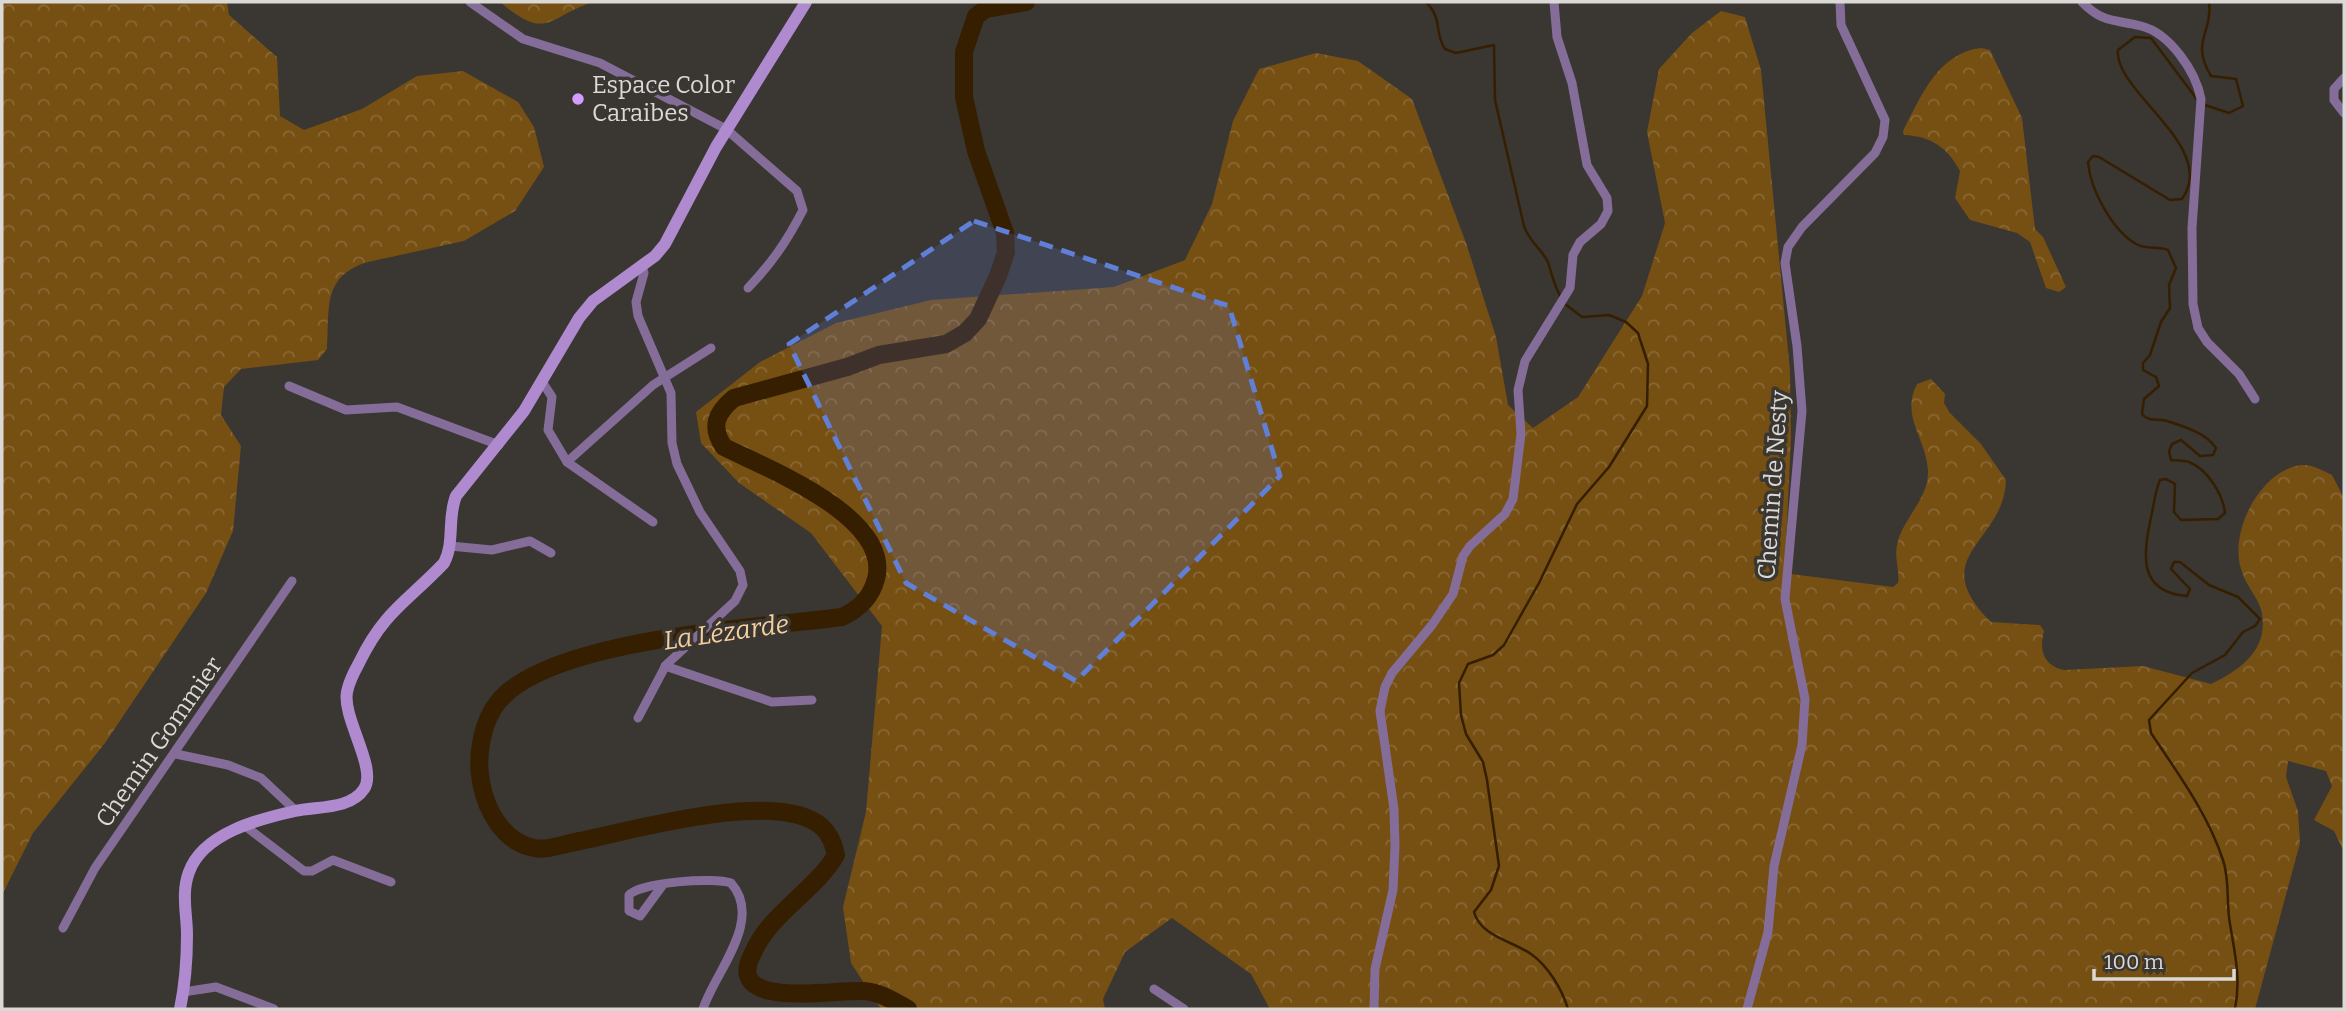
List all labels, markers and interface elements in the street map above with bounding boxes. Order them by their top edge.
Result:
place label: Espace Color Caraibes [592,71,736,127]
marker: Espace Color Caraibes [570,91,586,107]
street label: Chemin de Nesty [1752,389,1794,580]
water label: La Lézarde [661,608,791,657]
street label: Chemin Gommier [90,651,228,832]
scale bar [2094,937,2234,981]
text: 100 m [2104,949,2164,975]

